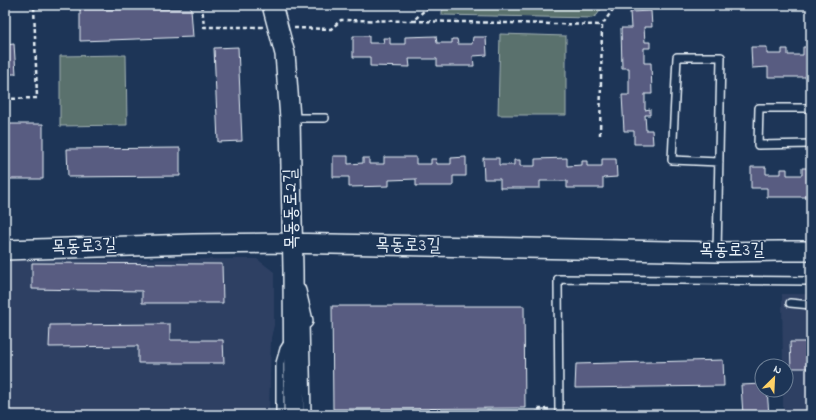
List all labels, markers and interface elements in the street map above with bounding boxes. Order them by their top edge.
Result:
street label: 목동동로2길 [278,168,306,250]
street label: 목동로3길 [375,232,441,260]
street label: 목동로3길 [51,233,118,261]
street label: 목동로3길 [699,238,765,264]
north arrow [754,358,794,398]
text: N [771,361,784,379]

